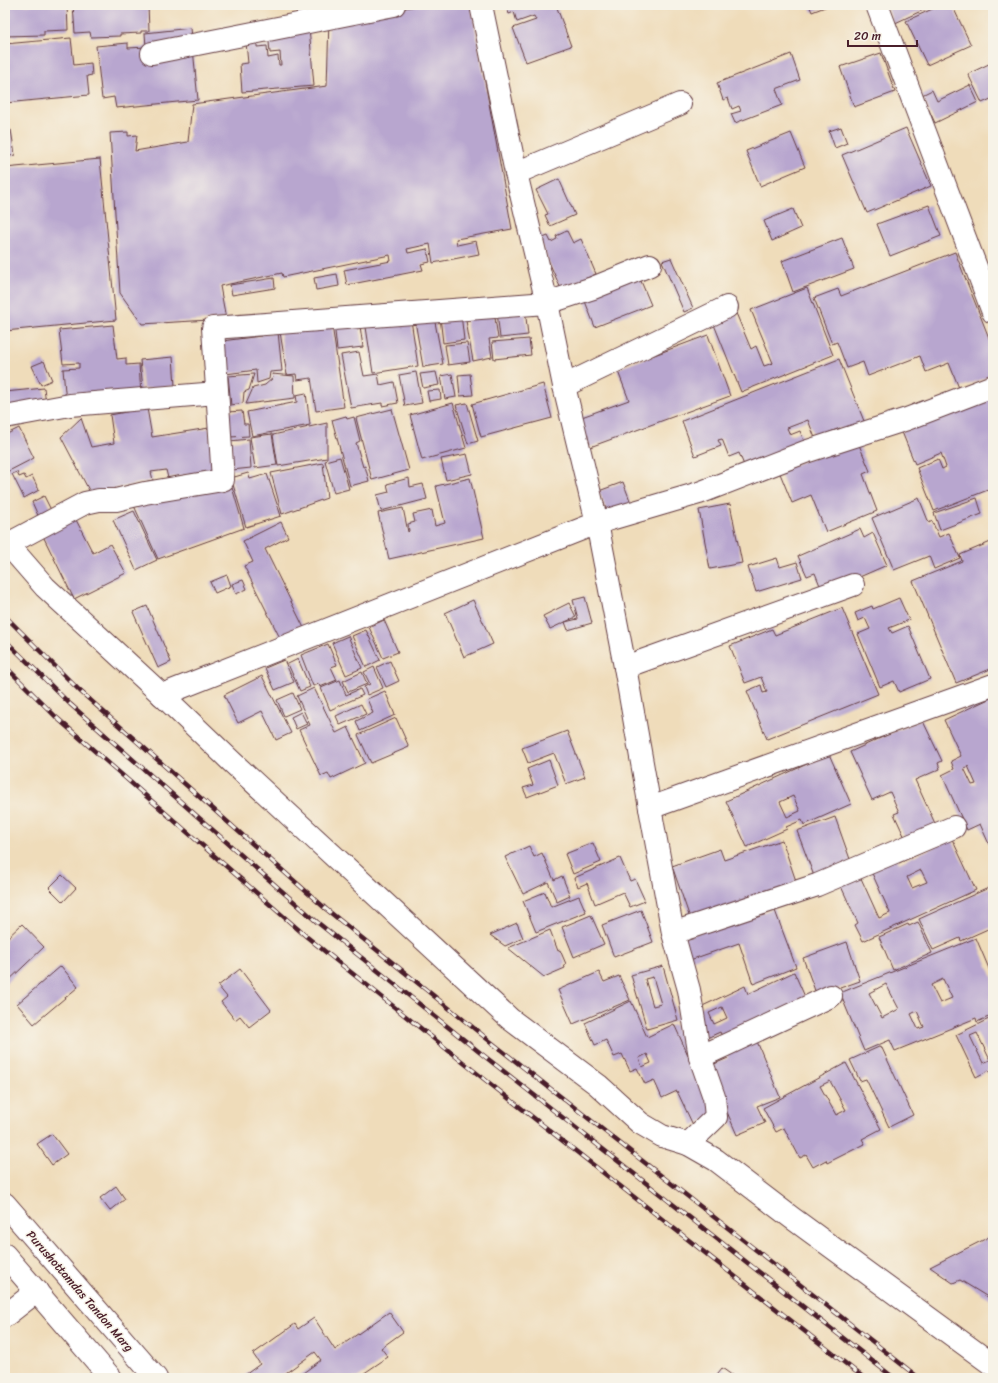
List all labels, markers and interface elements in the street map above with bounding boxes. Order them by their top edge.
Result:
scale bar [848,22,917,48]
text: 20 m [854,25,881,47]
street label: Purushottamdas Tandon Marg [21,1225,139,1357]

